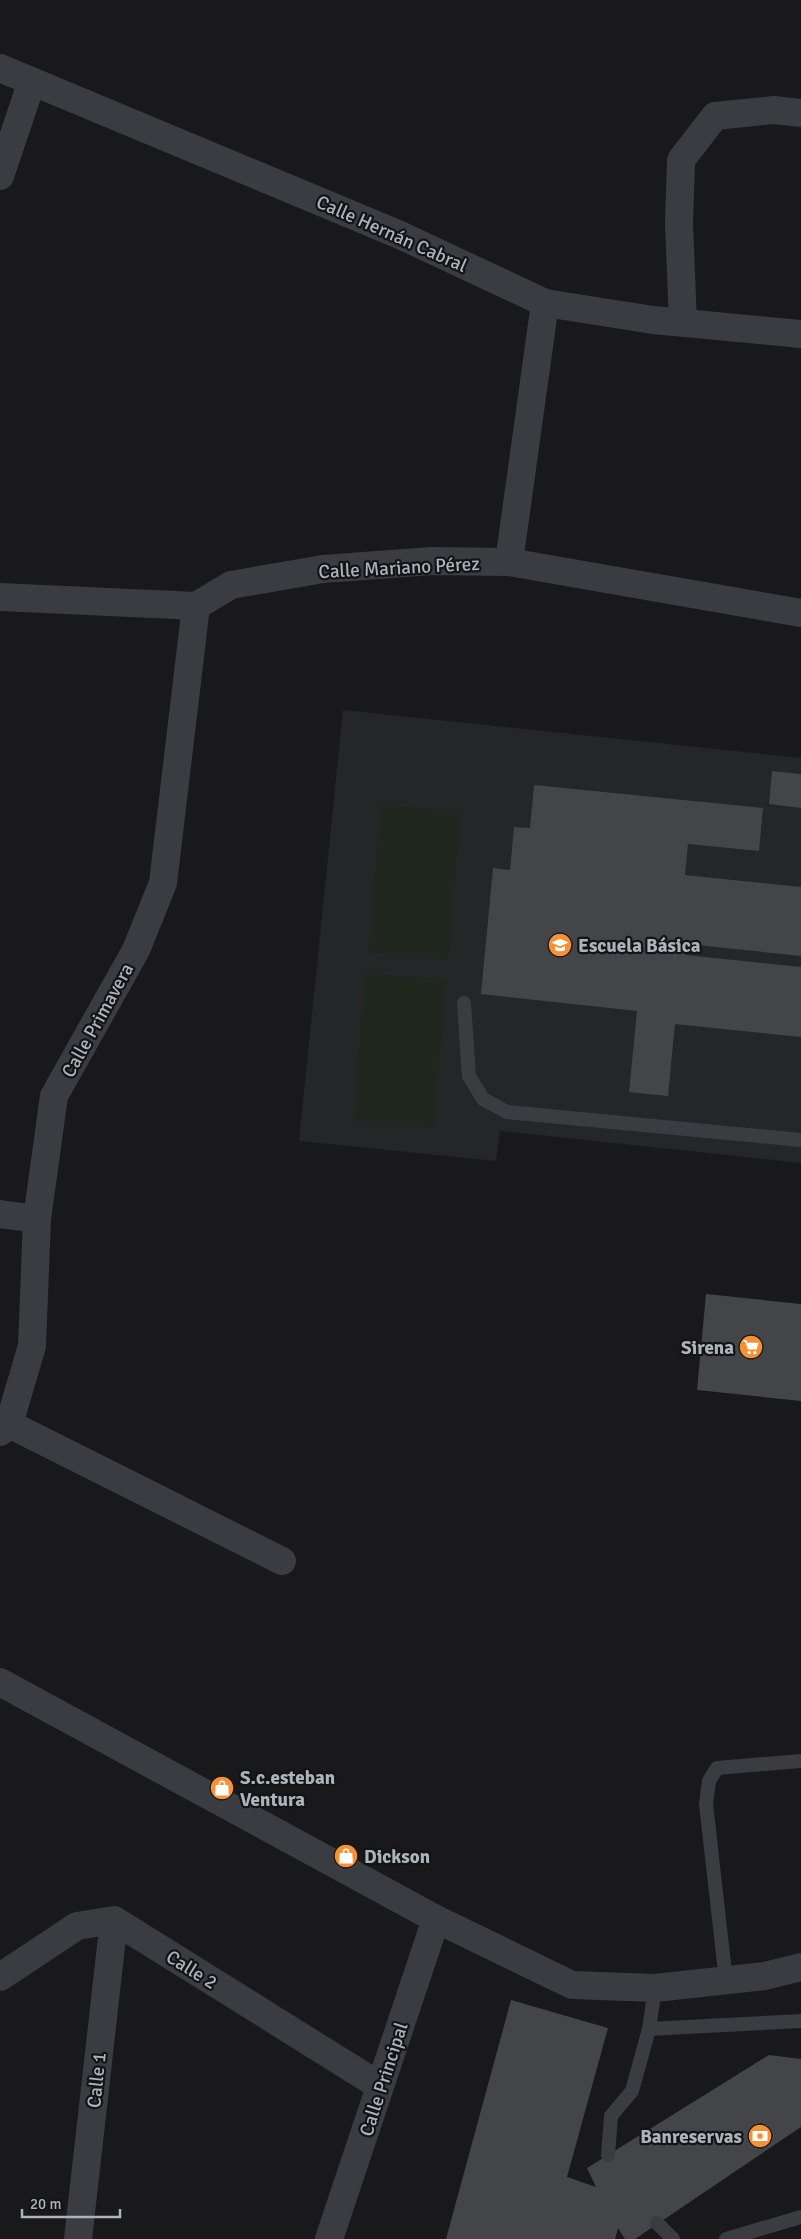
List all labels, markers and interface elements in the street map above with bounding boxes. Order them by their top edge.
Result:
street label: Calle Hernán Cabral [313,190,471,278]
street label: Calle Mariano Pérez [318,552,480,584]
school or university icon: Escuela Básica [547,932,573,958]
place label: Escuela Básica [578,934,701,958]
street label: Calle Primavera [57,959,139,1082]
supermarket icon: Sirena [738,1334,764,1360]
place label: Sirena [681,1336,734,1360]
place label: S.c.esteban Ventura [240,1766,335,1812]
shop icon: S.c.esteban Ventura [209,1775,235,1801]
shop icon: Dickson [333,1843,359,1869]
place label: Dickson [364,1845,430,1869]
street label: Calle 2 [161,1945,221,1995]
street label: Calle Principal [354,2019,414,2139]
street label: Calle 1 [82,2051,112,2109]
bank icon: Banreservas [747,2123,773,2149]
place label: Banreservas [640,2125,742,2149]
scale bar [22,2186,120,2218]
text: 20 m [30,2195,61,2213]

